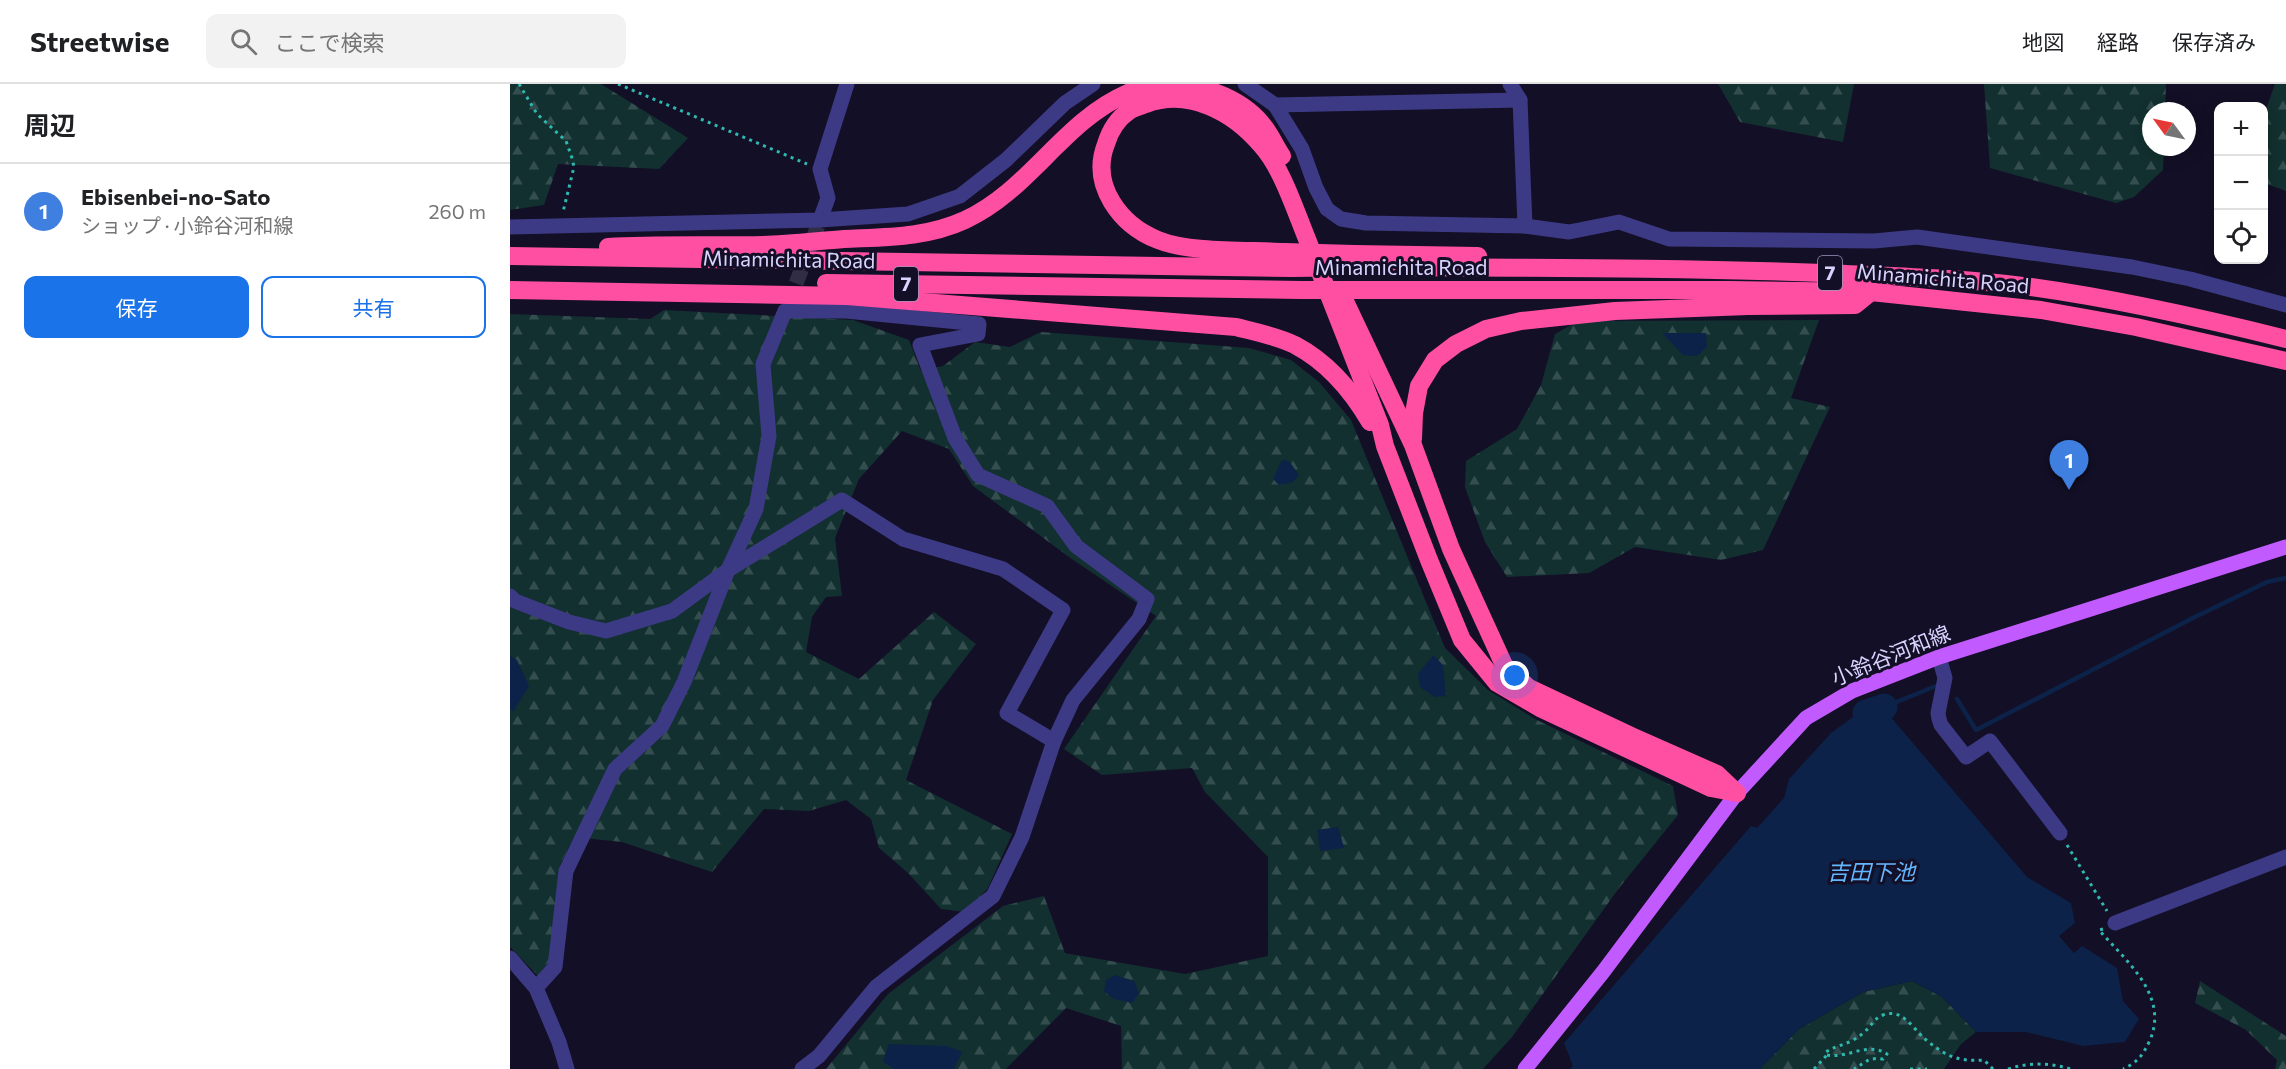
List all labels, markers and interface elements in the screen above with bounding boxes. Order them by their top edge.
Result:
search box [206,14,626,68]
text: Streetwise [30,24,170,58]
icon: search [227,25,260,58]
text: ここで検索 [275,29,385,56]
text: 地図 [2022,29,2064,54]
text: 経路 [2097,29,2139,54]
text: 保存済み [2172,29,2256,54]
north arrow [2142,102,2196,156]
map controls [2214,102,2268,264]
button: + [2214,102,2268,156]
text: 周辺 [24,109,76,140]
button: − [2214,156,2268,210]
text: Ebisenbei-no-Sato [81,183,270,210]
text: 1 [39,199,48,223]
text: 260 m [428,199,486,223]
button: locate [2214,210,2268,264]
text: ショップ · 小鈴谷河和線 [81,213,293,237]
street label: Minamichita Road [702,244,876,273]
street label: Minamichita Road [1315,254,1487,279]
road number: 7 [1818,256,1842,290]
street label: Minamichita Road [1856,258,2030,297]
road number: 7 [894,267,918,301]
button: 保存 [24,276,249,338]
button: 共有 [261,276,486,338]
pin: 1 [2050,440,2088,490]
street label: 小鈴谷河和線 [1827,619,1954,690]
your location [1500,661,1529,690]
water label: 吉田下池 [1827,858,1917,885]

